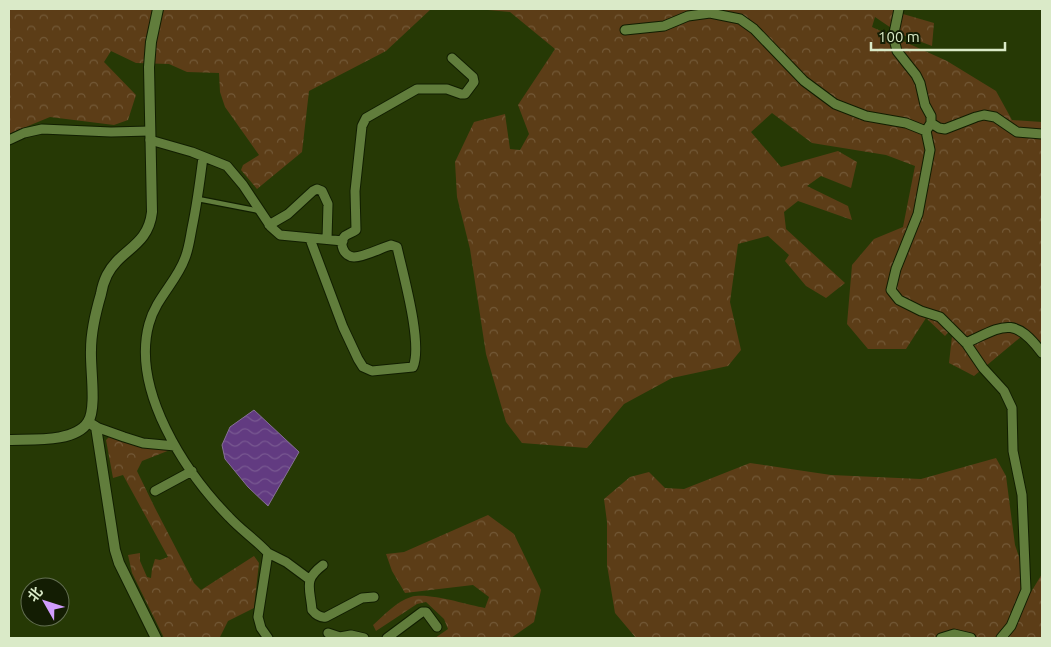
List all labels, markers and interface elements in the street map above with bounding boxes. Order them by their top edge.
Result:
scale bar [871,20,1005,52]
text: 100 m [878,28,920,45]
north arrow [20,577,70,627]
text: 北 [24,583,46,604]

